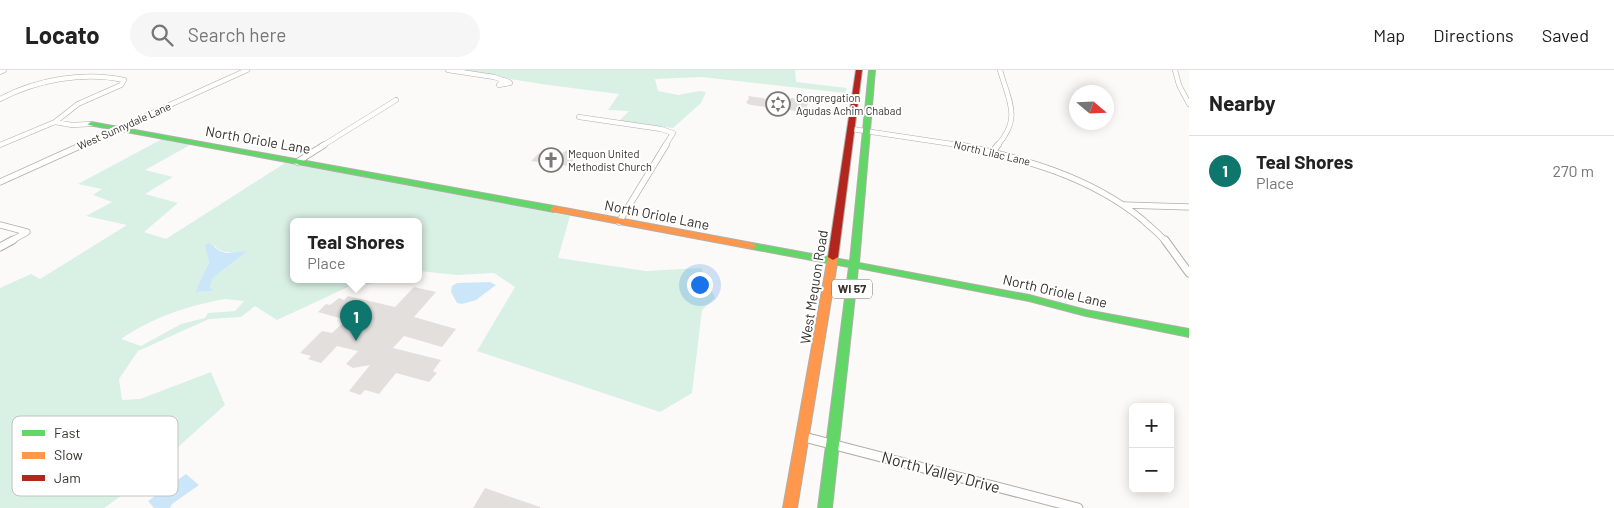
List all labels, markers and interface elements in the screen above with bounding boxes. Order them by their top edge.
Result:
search box [130,12,480,57]
text: Locato [25,20,100,49]
icon: search [148,21,176,49]
text: Search here [188,23,286,46]
text: Map [1373,24,1405,46]
text: Directions [1433,24,1514,46]
text: Saved [1542,24,1589,46]
north arrow [1069,85,1114,130]
text: Nearby [1209,90,1275,115]
synagogue icon: Congregation Agudas Achim Chabad [765,91,791,117]
place label: Congregation Agudas Achim Chabad [796,91,902,117]
street label: West Sunnydale Lane [75,99,173,152]
street label: North Oriole Lane [204,122,312,157]
street label: North Lilac Lane [952,137,1032,168]
church icon: Mequon United Methodist Church [538,147,564,173]
place label: Mequon United Methodist Church [568,147,652,173]
text: Teal Shores [1256,150,1353,173]
text: 1 [1222,161,1228,180]
text: 270 m [1552,161,1594,180]
text: Place [1256,173,1294,192]
street label: North Oriole Lane [603,196,711,233]
popup [290,218,422,283]
street label: West Mequon Road [796,229,831,345]
text: Teal Shores [307,230,405,253]
text: Place [307,253,345,272]
street label: North Oriole Lane [1001,270,1109,311]
your location [687,272,713,298]
road number: WI 57 [832,280,872,298]
pin: 1 [340,300,372,341]
map controls [1129,403,1174,493]
button: + [1129,403,1174,448]
legend [12,416,178,496]
text: Fast [54,424,80,441]
text: Slow [54,446,83,463]
street label: North Valley Drive [880,447,1002,496]
button: − [1129,448,1174,493]
text: Jam [54,469,81,486]

